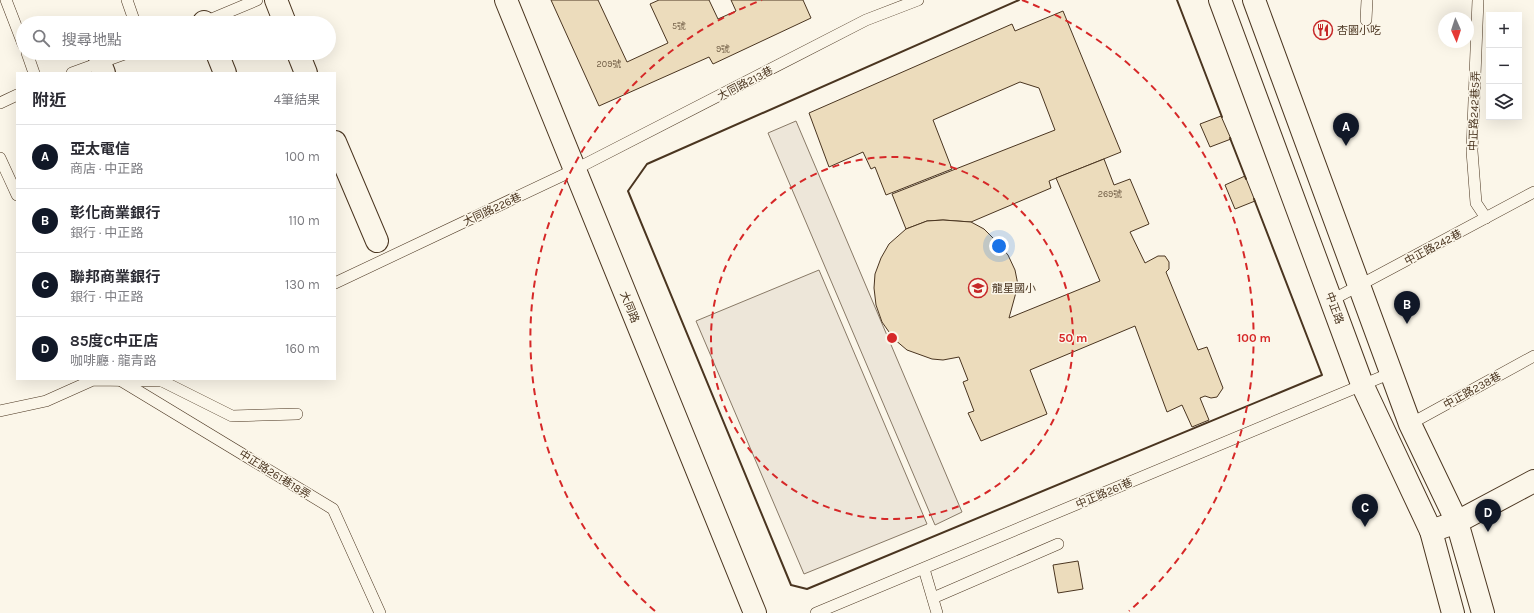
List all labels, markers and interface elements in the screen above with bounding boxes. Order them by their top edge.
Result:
north arrow [1438,12,1474,48]
map controls [1486,12,1522,120]
button: + [1486,12,1522,48]
search box [16,16,336,60]
restaurant icon: 杏園小吃 [1312,19,1334,41]
house number: 5號 [672,21,686,31]
place label: 杏園小吃 [1337,24,1381,37]
icon: search [30,27,52,49]
text: 搜尋地點 [62,31,122,49]
house number: 9號 [716,44,730,54]
button: − [1486,48,1522,84]
house number: 209號 [597,59,621,69]
street label: 大同路213巷 [715,64,775,103]
street label: 中正路242巷5弄 [1467,71,1482,151]
button: layers [1486,84,1522,120]
text: 附近 [32,90,66,110]
text: 4筆結果 [274,92,320,107]
pin: A [1333,113,1359,146]
text: 亞太電信 [70,140,130,158]
text: A [41,149,49,164]
text: 100 m [285,149,320,164]
text: 商店 · 中正路 [70,161,144,176]
house number: 269號 [1098,189,1122,199]
street label: 大同路226巷 [461,190,524,229]
text: 彰化商業銀行 [70,204,160,222]
text: B [41,213,49,228]
text: 110 m [288,213,320,228]
text: 銀行 · 中正路 [70,225,144,240]
street label: 中正路242巷 [1402,227,1464,268]
your location [989,236,1009,256]
text: 聯邦商業銀行 [70,268,160,286]
text: C [41,277,49,292]
text: 130 m [285,277,320,292]
school or university icon: 龍星國小 [967,277,989,299]
place label: 龍星國小 [992,282,1036,295]
text: 銀行 · 中正路 [70,289,144,304]
street label: 大同路 [617,289,642,325]
street label: 中正路 [1323,290,1346,326]
pin: B [1394,291,1420,324]
centre of rings [885,331,899,345]
text: 50 m [1059,331,1088,345]
text: 100 m [1237,331,1271,345]
text: 85度C中正店 [70,332,158,350]
text: D [41,341,49,356]
text: 160 m [285,341,320,356]
text: 咖啡廳 · 龍青路 [70,353,157,368]
street label: 中正路238巷 [1441,369,1503,412]
street label: 中正路261巷18弄 [237,447,313,502]
street label: 中正路261巷 [1074,476,1134,511]
pin: C [1352,494,1378,527]
pin: D [1475,499,1501,532]

